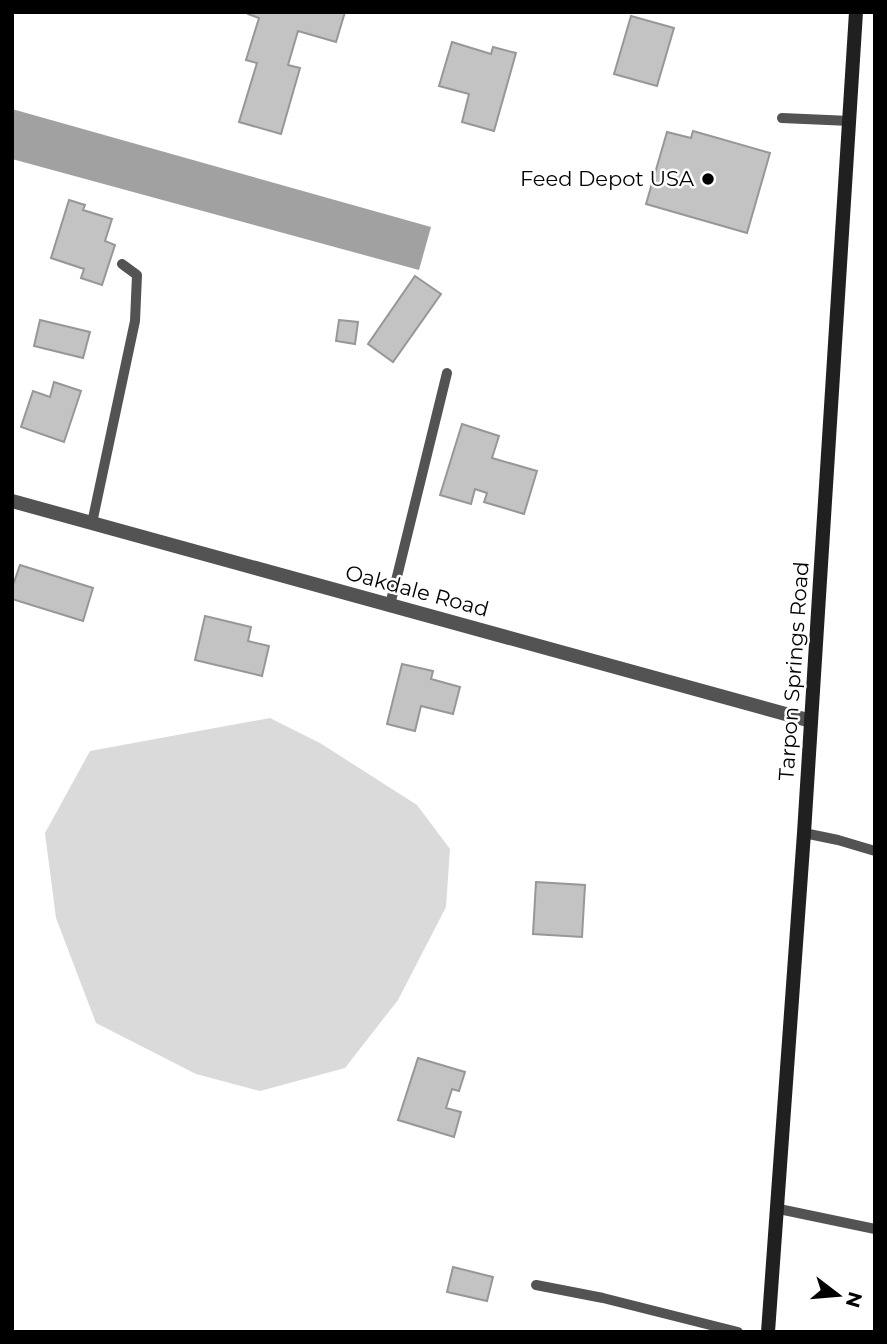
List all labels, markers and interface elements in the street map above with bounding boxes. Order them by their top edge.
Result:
place label: Feed Depot USA [520,166,695,191]
marker: Feed Depot USA [700,171,716,187]
street label: Oakdale Road [343,559,492,622]
street label: Tarpon Springs Road [773,561,814,781]
north arrow [803,1260,873,1330]
text: N [841,1289,867,1310]

